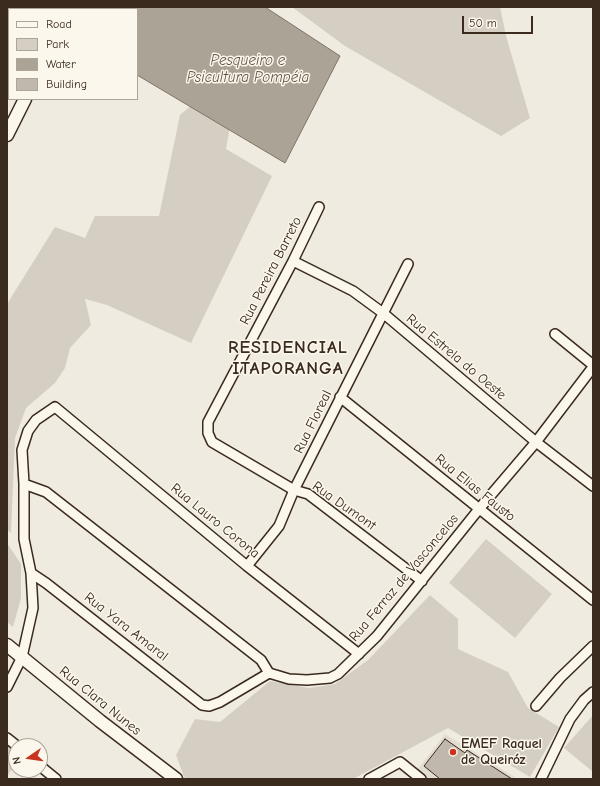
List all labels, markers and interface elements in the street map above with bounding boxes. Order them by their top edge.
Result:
legend [8,8,138,100]
scale bar [464,8,535,34]
text: 50 m [469,16,497,30]
text: Road [46,17,72,31]
text: Park [46,37,69,51]
water label: Pesqueiro e Psicultura Pompéia [187,52,309,87]
text: Water [46,57,76,71]
text: Building [46,77,87,91]
street label: Rua Pereira Barreto [236,214,306,328]
street label: Rua Estrela do Oeste [403,310,509,404]
district label: RESIDENCIAL ITAPORANGA [228,337,348,380]
street label: Rua Floreal [290,388,336,456]
street label: Rua Elias Fausto [432,451,518,525]
street label: Rua Dumont [309,478,379,534]
street label: Rua Lauro Corona [167,480,263,562]
street label: Rua Ferraz de Vasconcelos [346,511,462,645]
street label: Rua Yara Amaral [81,589,171,665]
street label: Rua Clara Nunes [56,663,144,739]
place label: EMEF Raquel de Queiróz [461,736,542,768]
north arrow [8,738,48,778]
marker: EMEF Raquel de Queiróz [448,747,458,757]
text: N [10,756,24,766]

